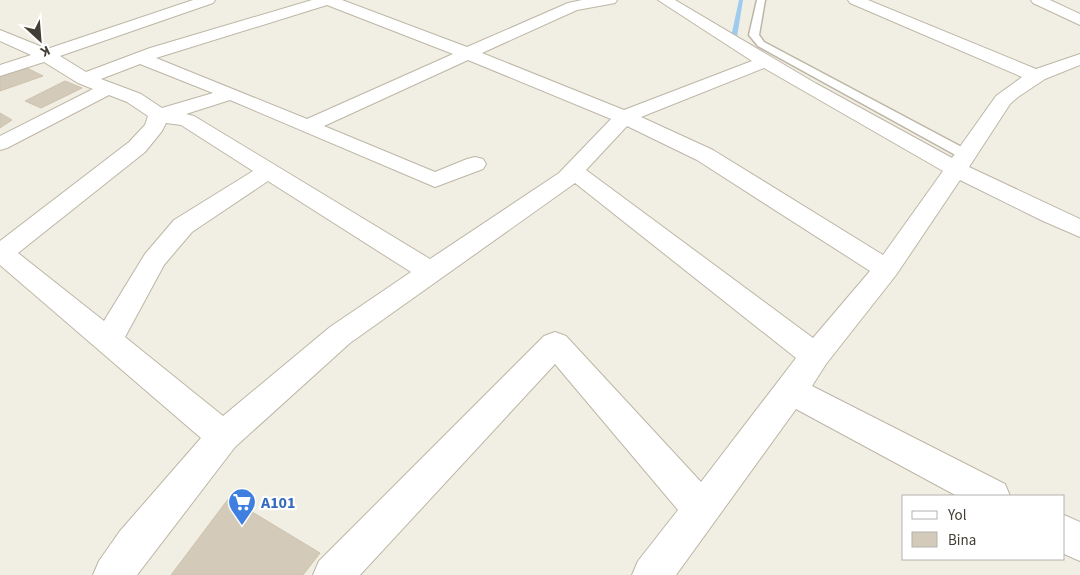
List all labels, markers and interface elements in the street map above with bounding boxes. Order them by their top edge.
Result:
north arrow [15,15,65,65]
text: K [37,40,54,62]
supermarket icon: A101 [227,487,257,526]
place label: A101 [260,492,296,514]
legend [902,495,1065,560]
text: Yol [947,505,967,526]
text: Bina [948,530,976,551]

